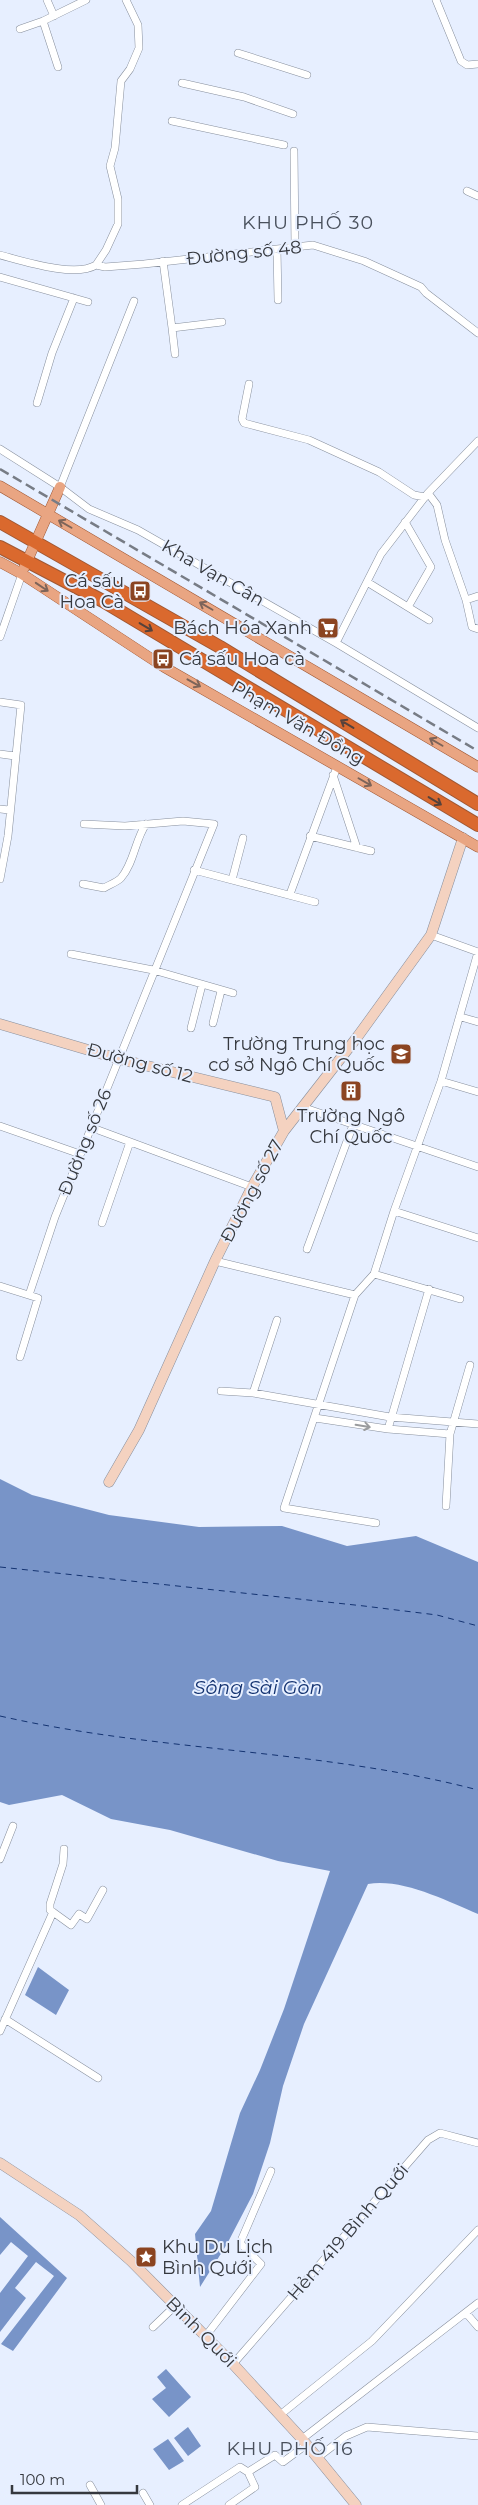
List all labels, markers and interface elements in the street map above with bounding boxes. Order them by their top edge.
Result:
district label: KHU PHỐ 30 [242,211,374,234]
street label: Đường số 48 [185,236,303,270]
one-way arrow [59,519,73,529]
street label: Kha Vạn Cân [158,535,268,611]
place label: Cá sấu Hoa Cà [60,570,124,613]
bus stop icon: Cá sấu Hoa Cà [128,579,152,603]
one-way arrow [35,582,49,592]
one-way arrow [199,600,214,610]
supermarket icon: Bách Hóa Xanh [316,616,340,640]
place label: Bách Hóa Xanh [173,617,312,639]
one-way arrow [138,622,153,632]
bus stop icon: Cá sấu Hoa cà [151,647,175,671]
place label: Cá sấu Hoa cà [179,648,305,670]
street label: Phạm Văn Đồng [228,676,368,770]
one-way arrow [186,679,201,688]
one-way arrow [340,718,354,728]
one-way arrow [429,737,444,747]
one-way arrow [357,778,371,788]
one-way arrow [428,796,442,806]
place label: Trường Trung học cơ sở Ngô Chí Quốc [208,1033,385,1076]
street label: Đường số 12 [85,1038,195,1088]
school or university icon: Trường Trung học cơ sở Ngô Chí Quốc [389,1042,413,1066]
building icon: Trường Ngô Chí Quốc [339,1079,363,1103]
street label: Đường số 26 [54,1085,116,1199]
place label: Trường Ngô Chí Quốc [297,1105,405,1148]
street label: Đường số 27 [216,1136,288,1246]
one-way arrow [355,1421,371,1431]
water label: Sông Sài Gòn [194,1676,322,1699]
street label: Hẻm 419 Bình Quới [283,2159,413,2305]
place label: Khu Du Lịch Bình Qưới [162,2236,273,2279]
place icon: Khu Du Lịch Bình Qưới [134,2245,158,2269]
street label: Bình Quới [161,2292,241,2372]
district label: KHU PHỐ 16 [226,2437,354,2460]
scale bar [12,2462,138,2494]
text: 100 m [20,2470,65,2489]

